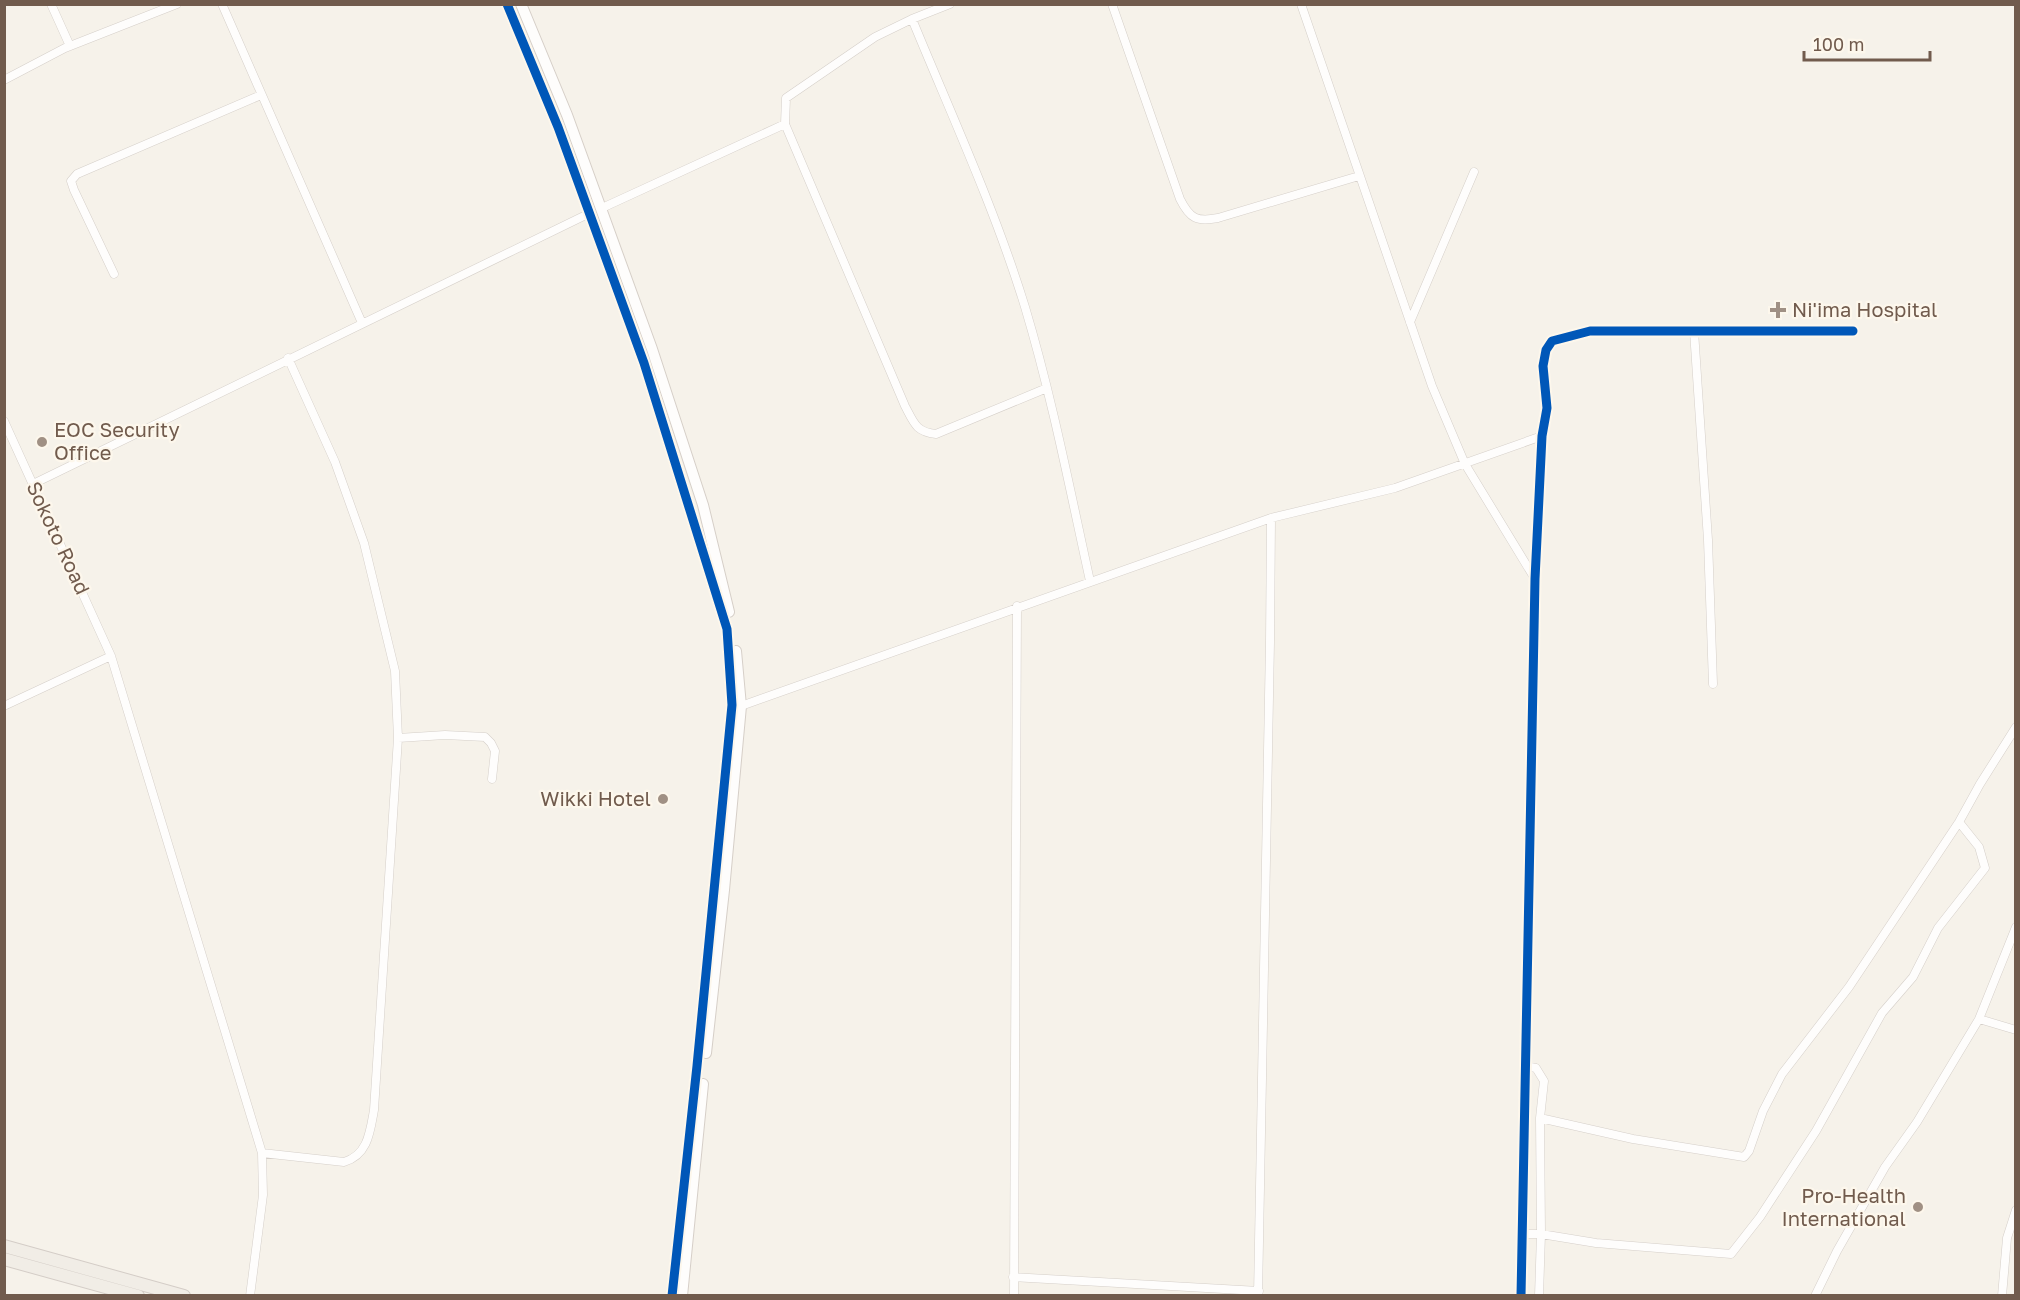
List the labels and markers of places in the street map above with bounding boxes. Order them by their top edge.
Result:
place label: Ni'ima Hospital [1792,297,1937,321]
marker: Ni'ima Hospital [1769,301,1787,319]
place label: EOC Security Office [54,417,180,464]
marker: EOC Security Office [35,435,49,449]
place label: Wikki Hotel [540,786,651,810]
marker: Wikki Hotel [656,792,670,806]
place label: Pro-Health International [1781,1183,1906,1230]
marker: Pro-Health International [1911,1200,1925,1214]

